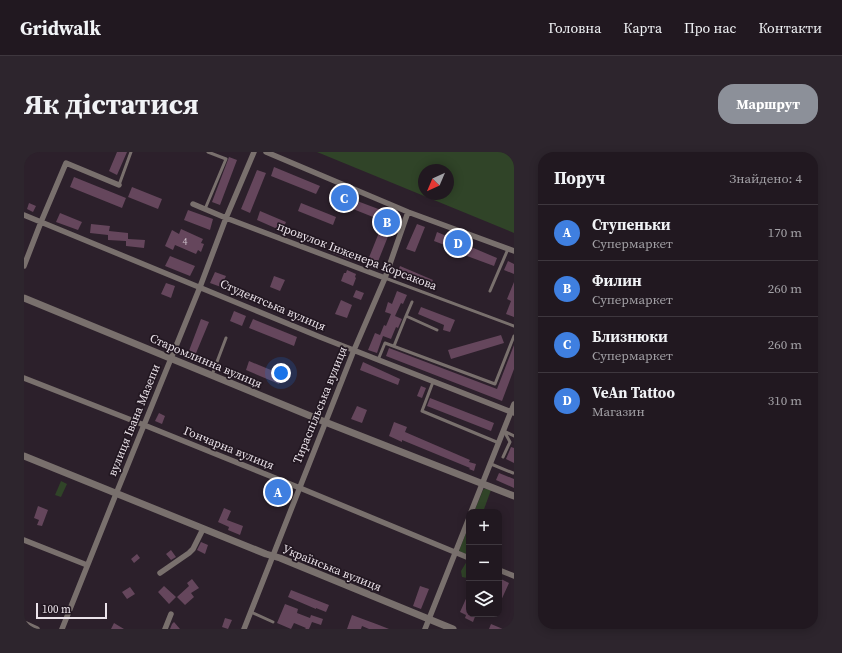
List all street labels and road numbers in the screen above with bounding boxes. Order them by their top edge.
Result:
street label: провулок Інженера Корсакова [275,218,440,294]
street label: Студентська вулиця [218,275,328,335]
street label: Старомлинна вулиця [147,330,265,392]
street label: Тираспільська вулиця [289,344,351,466]
street label: вулиця Івана Мазепи [104,361,164,478]
street label: Гончарна вулиця [181,423,277,473]
street label: Українська вулиця [280,541,384,595]

